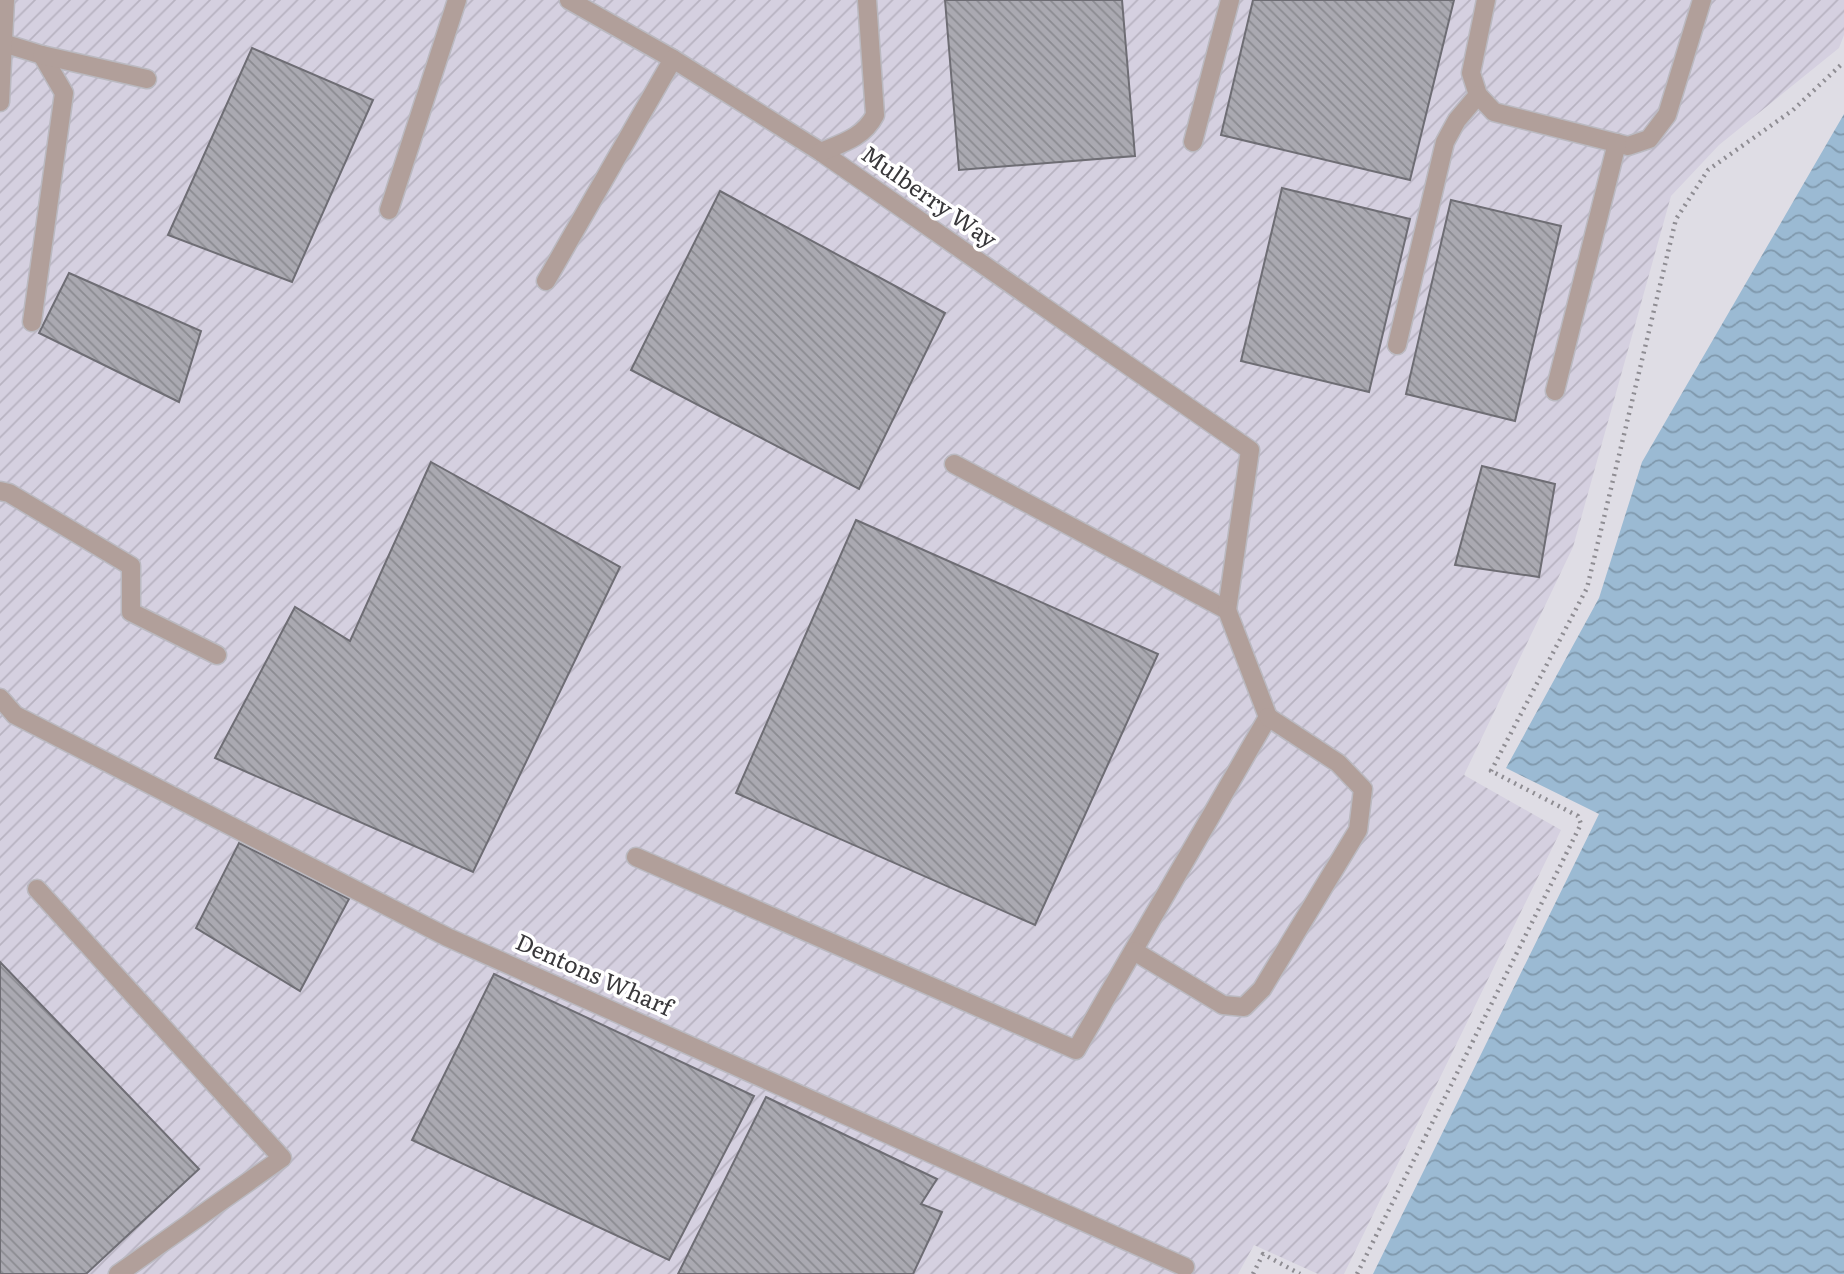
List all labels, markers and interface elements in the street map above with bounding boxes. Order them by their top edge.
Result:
street label: Mulberry Way [855,136,1005,255]
street label: Dentons Wharf [511,923,681,1024]

